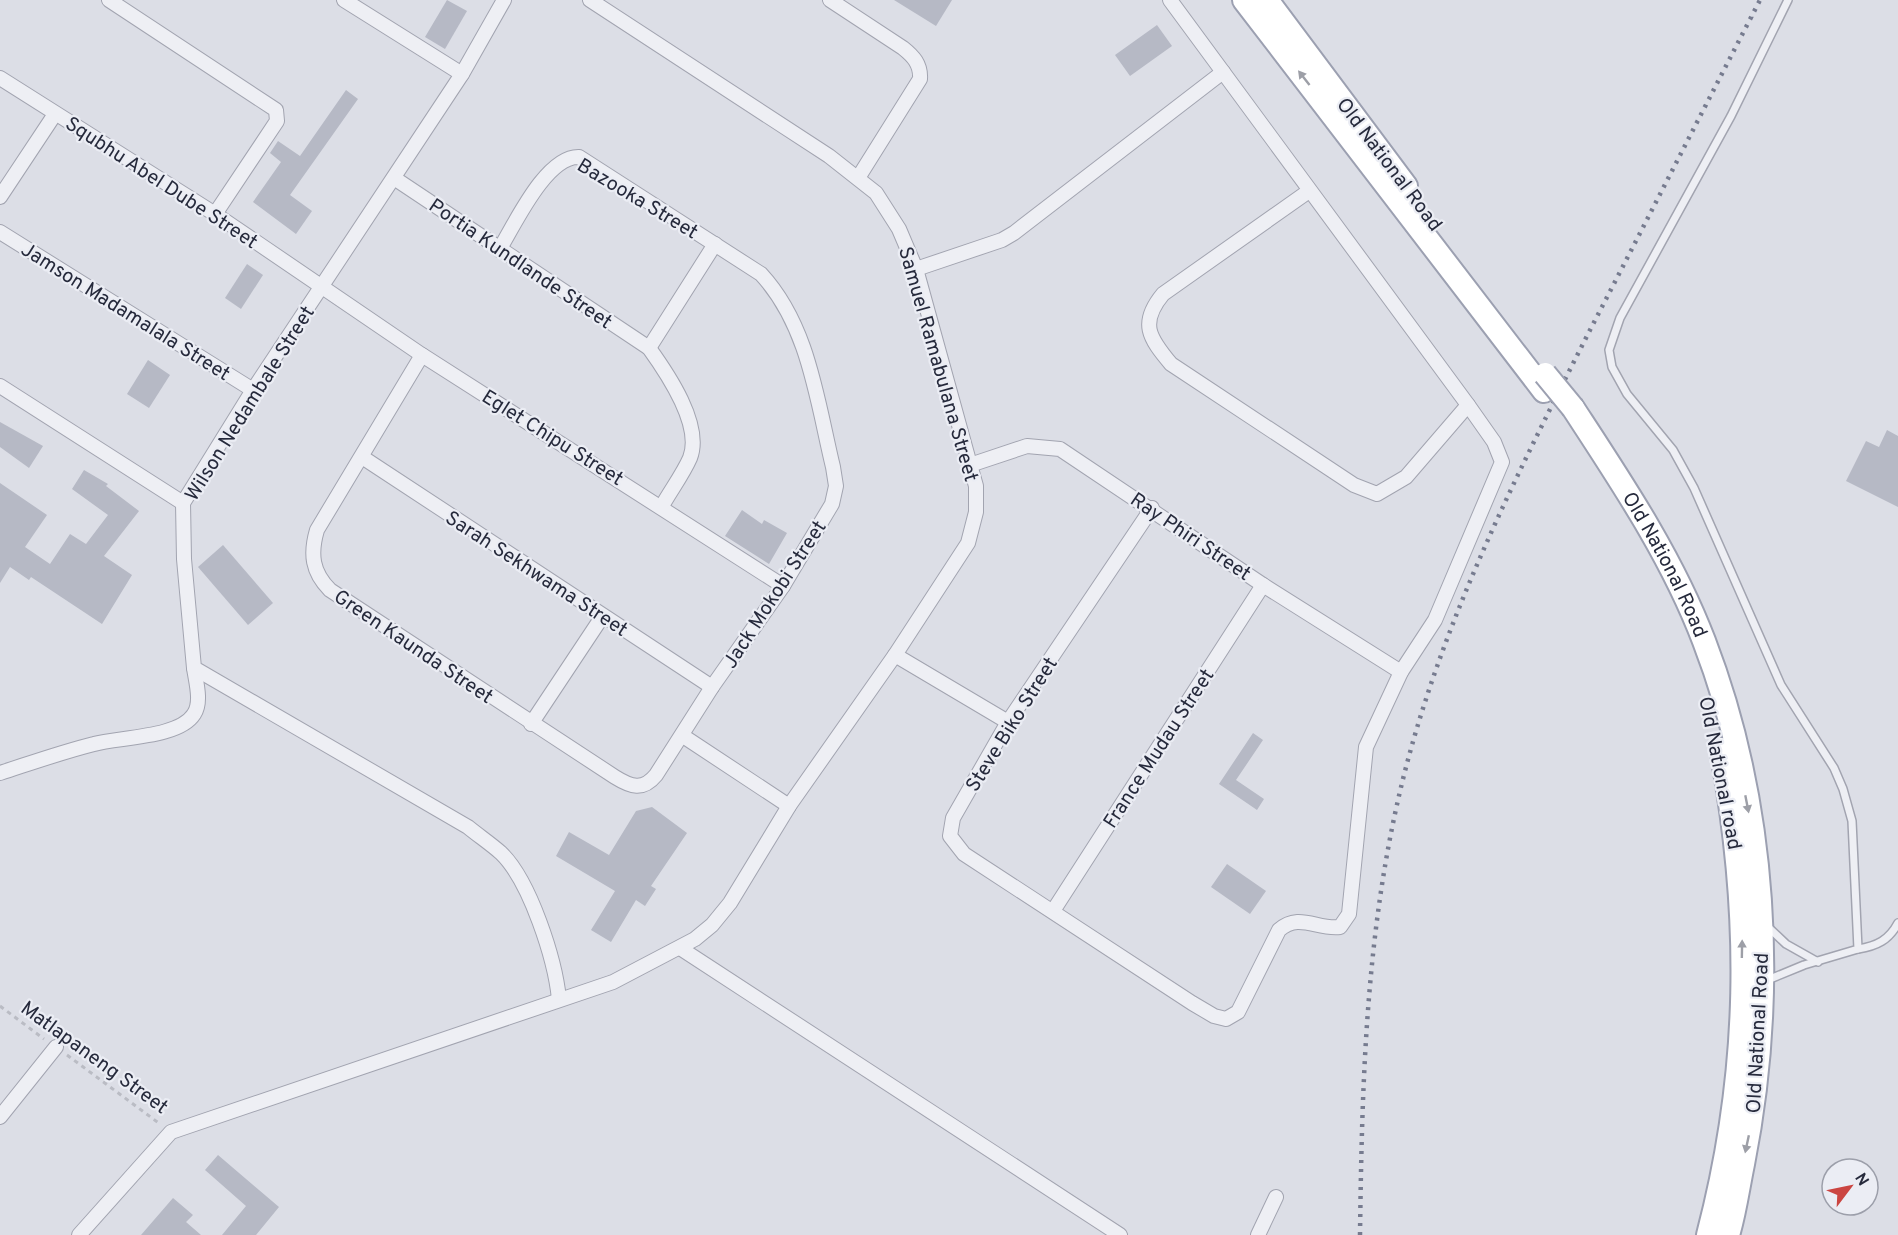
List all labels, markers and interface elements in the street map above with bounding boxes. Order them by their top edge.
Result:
one-way arrow [1299,71,1311,86]
street label: Old National Road [1330,93,1447,237]
street label: Squbhu Abel Dube Street [60,112,262,256]
street label: Bazooka Street [572,153,702,246]
street label: Portia Kundlande Street [423,194,617,336]
street label: Jamson Madamalala Street [15,238,234,388]
street label: Samuel Ramabulana Street [891,244,983,485]
street label: Wilson Nedambale Street [180,302,321,507]
street label: Eglet Chipu Street [476,385,628,493]
street label: Old National Road [1615,487,1712,642]
street label: Ray Phiri Street [1124,488,1255,588]
street label: Sarah Sekhwama Street [440,506,632,644]
street label: Jack Mokobi Street [718,516,833,674]
street label: Green Kaunda Street [328,585,498,711]
street label: Steve Biko Street [961,653,1065,797]
street label: France Mudau Street [1098,664,1221,834]
street label: Old National road [1691,695,1747,852]
one-way arrow [1743,794,1752,813]
one-way arrow [1738,939,1747,958]
street label: Old National Road [1742,952,1776,1114]
street label: Matlapaneng Street [15,996,173,1121]
one-way arrow [1742,1134,1751,1153]
north arrow [1820,1157,1880,1217]
text: N [1849,1170,1873,1190]

